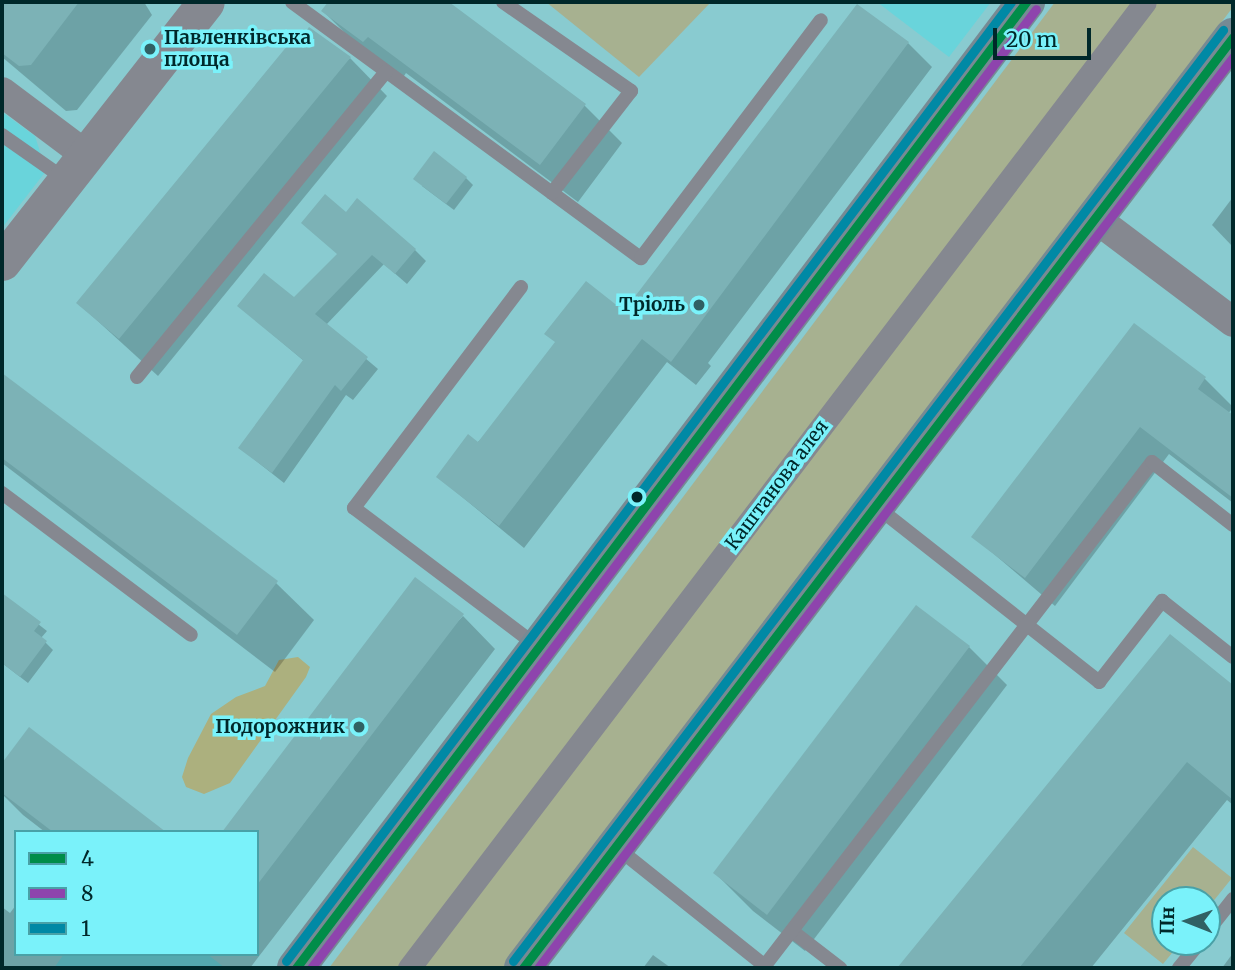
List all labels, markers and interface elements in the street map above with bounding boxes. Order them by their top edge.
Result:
scale bar [997,14,1095,58]
text: 20 m [1006,26,1057,53]
place label: Павленківська площа [164,27,311,71]
marker: Павленківська площа [142,41,158,57]
place label: Тріоль [619,294,685,316]
marker: Тріоль [691,297,707,313]
street label: Каштанова алея [721,416,833,554]
unlabelled marker [630,490,644,504]
place label: Подорожник [215,716,345,738]
marker: Подорожник [351,719,367,735]
legend [14,830,259,956]
text: 4 [81,845,94,872]
text: 8 [81,880,94,907]
north arrow [1151,886,1221,956]
text: Пн [1155,906,1179,935]
text: 1 [81,915,91,942]

